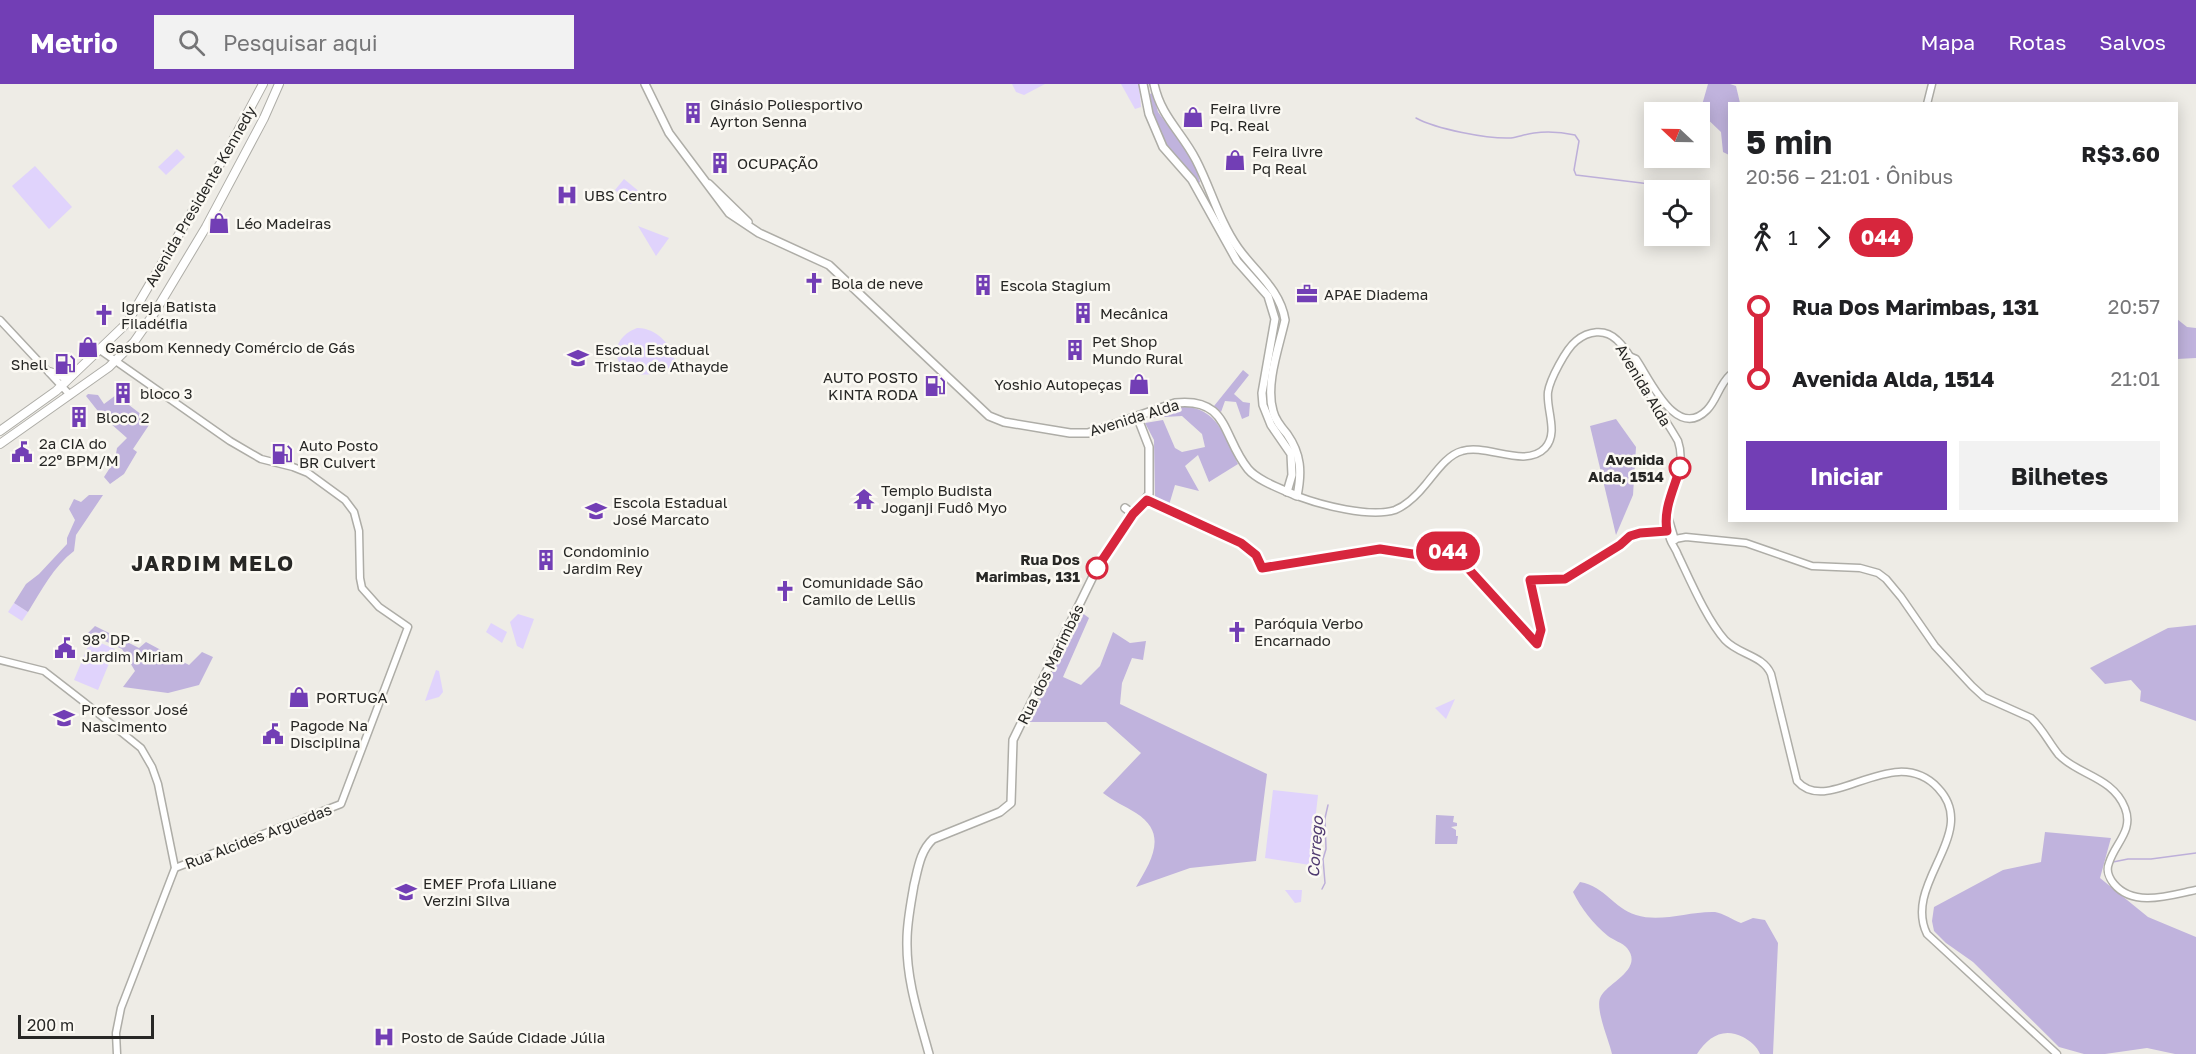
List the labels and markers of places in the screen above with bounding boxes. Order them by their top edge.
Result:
place label: Ginásio Poliesportivo Ayrton Senna [710,95,863,130]
place label: Feira livre Pq. Real [1210,99,1281,134]
building icon: Ginásio Poliesportivo Ayrton Senna [681,101,705,125]
shop icon: Feira livre Pq. Real [1181,105,1205,129]
place label: Feira livre Pq Real [1252,142,1323,177]
shop icon: Feira livre Pq Real [1223,148,1247,172]
building icon: OCUPAÇÃO [708,151,732,175]
place label: OCUPAÇÃO [737,154,818,172]
hospital icon: UBS Centro [555,183,579,207]
place label: UBS Centro [584,186,667,204]
shop icon: Léo Madeiras [207,211,231,235]
place label: Léo Madeiras [236,214,331,232]
church icon: Bola de neve [802,271,826,295]
building icon: Escola Stagium [971,273,995,297]
place label: Bola de neve [831,274,923,292]
place label: Escola Stagium [1000,276,1111,294]
office icon: APAE Diadema [1295,282,1319,306]
place label: APAE Diadema [1324,285,1428,303]
place label: Igreja Batista Filadélfia [121,297,216,332]
building icon: Mecânica [1071,301,1095,325]
church icon: Igreja Batista Filadélfia [92,303,116,327]
place label: Mecânica [1100,304,1168,322]
place label: Pet Shop Mundo Rural [1092,332,1183,367]
shop icon: Gasbom Kennedy Comércio de Gás [76,335,100,359]
place label: Gasbom Kennedy Comércio de Gás [105,338,355,356]
building icon: Pet Shop Mundo Rural [1063,338,1087,362]
place label: Escola Estadual Tristao de Athayde [595,340,729,375]
school or university icon: Escola Estadual Tristao de Athayde [566,346,590,370]
fuel station icon: Shell [53,352,77,376]
place label: Shell [11,355,48,373]
place label: AUTO POSTO KINTA RODA [823,368,918,403]
shop icon: Yoshio Autopeças [1127,372,1151,396]
fuel station icon: AUTO POSTO KINTA RODA [923,374,947,398]
place label: Yoshio Autopeças [994,375,1122,393]
building icon: bloco 3 [111,381,135,405]
place label: bloco 3 [140,384,193,402]
building icon: Bloco 2 [67,405,91,429]
place label: Bloco 2 [96,408,149,426]
place label: 2ª CIA do 22º BPM/M [39,434,119,469]
place label: Auto Posto BR Culvert [299,436,378,471]
public building icon: 2ª CIA do 22º BPM/M [10,440,34,464]
fuel station icon: Auto Posto BR Culvert [270,442,294,466]
place label: Avenida Alda, 1514 [1588,450,1664,485]
marker: Avenida Alda, 1514 [1669,457,1691,479]
place label: Templo Budista Joganji Fudô Myo [881,481,1007,516]
temple icon: Templo Budista Joganji Fudô Myo [852,487,876,511]
place label: Escola Estadual José Marcato [613,493,728,528]
school or university icon: Escola Estadual José Marcato [584,499,608,523]
place label: Condominio Jardim Rey [563,542,649,577]
building icon: Condominio Jardim Rey [534,548,558,572]
place label: Rua Dos Marimbas, 131 [975,550,1080,585]
marker: Rua Dos Marimbas, 131 [1086,557,1108,579]
place label: Comunidade São Camilo de Lellis [802,573,923,608]
church icon: Comunidade São Camilo de Lellis [773,579,797,603]
place label: Paróquia Verbo Encarnado [1254,614,1363,649]
church icon: Paróquia Verbo Encarnado [1225,620,1249,644]
place label: 98º DP - Jardim Miriam [82,630,183,665]
public building icon: 98º DP - Jardim Miriam [53,636,77,660]
shop icon: PORTUGA [287,685,311,709]
place label: PORTUGA [316,688,388,706]
place label: Professor José Nascimento [81,700,188,735]
school or university icon: Professor José Nascimento [52,706,76,730]
place label: Pagode Na Disciplina [290,716,368,751]
public building icon: Pagode Na Disciplina [261,722,285,746]
place label: EMEF Profª Liliane Verzini Silva [423,874,557,909]
school or university icon: EMEF Profª Liliane Verzini Silva [394,880,418,904]
hospital icon: Posto de Saúde Cidade Júlia [372,1025,396,1049]
place label: Posto de Saúde Cidade Júlia [401,1028,605,1046]

